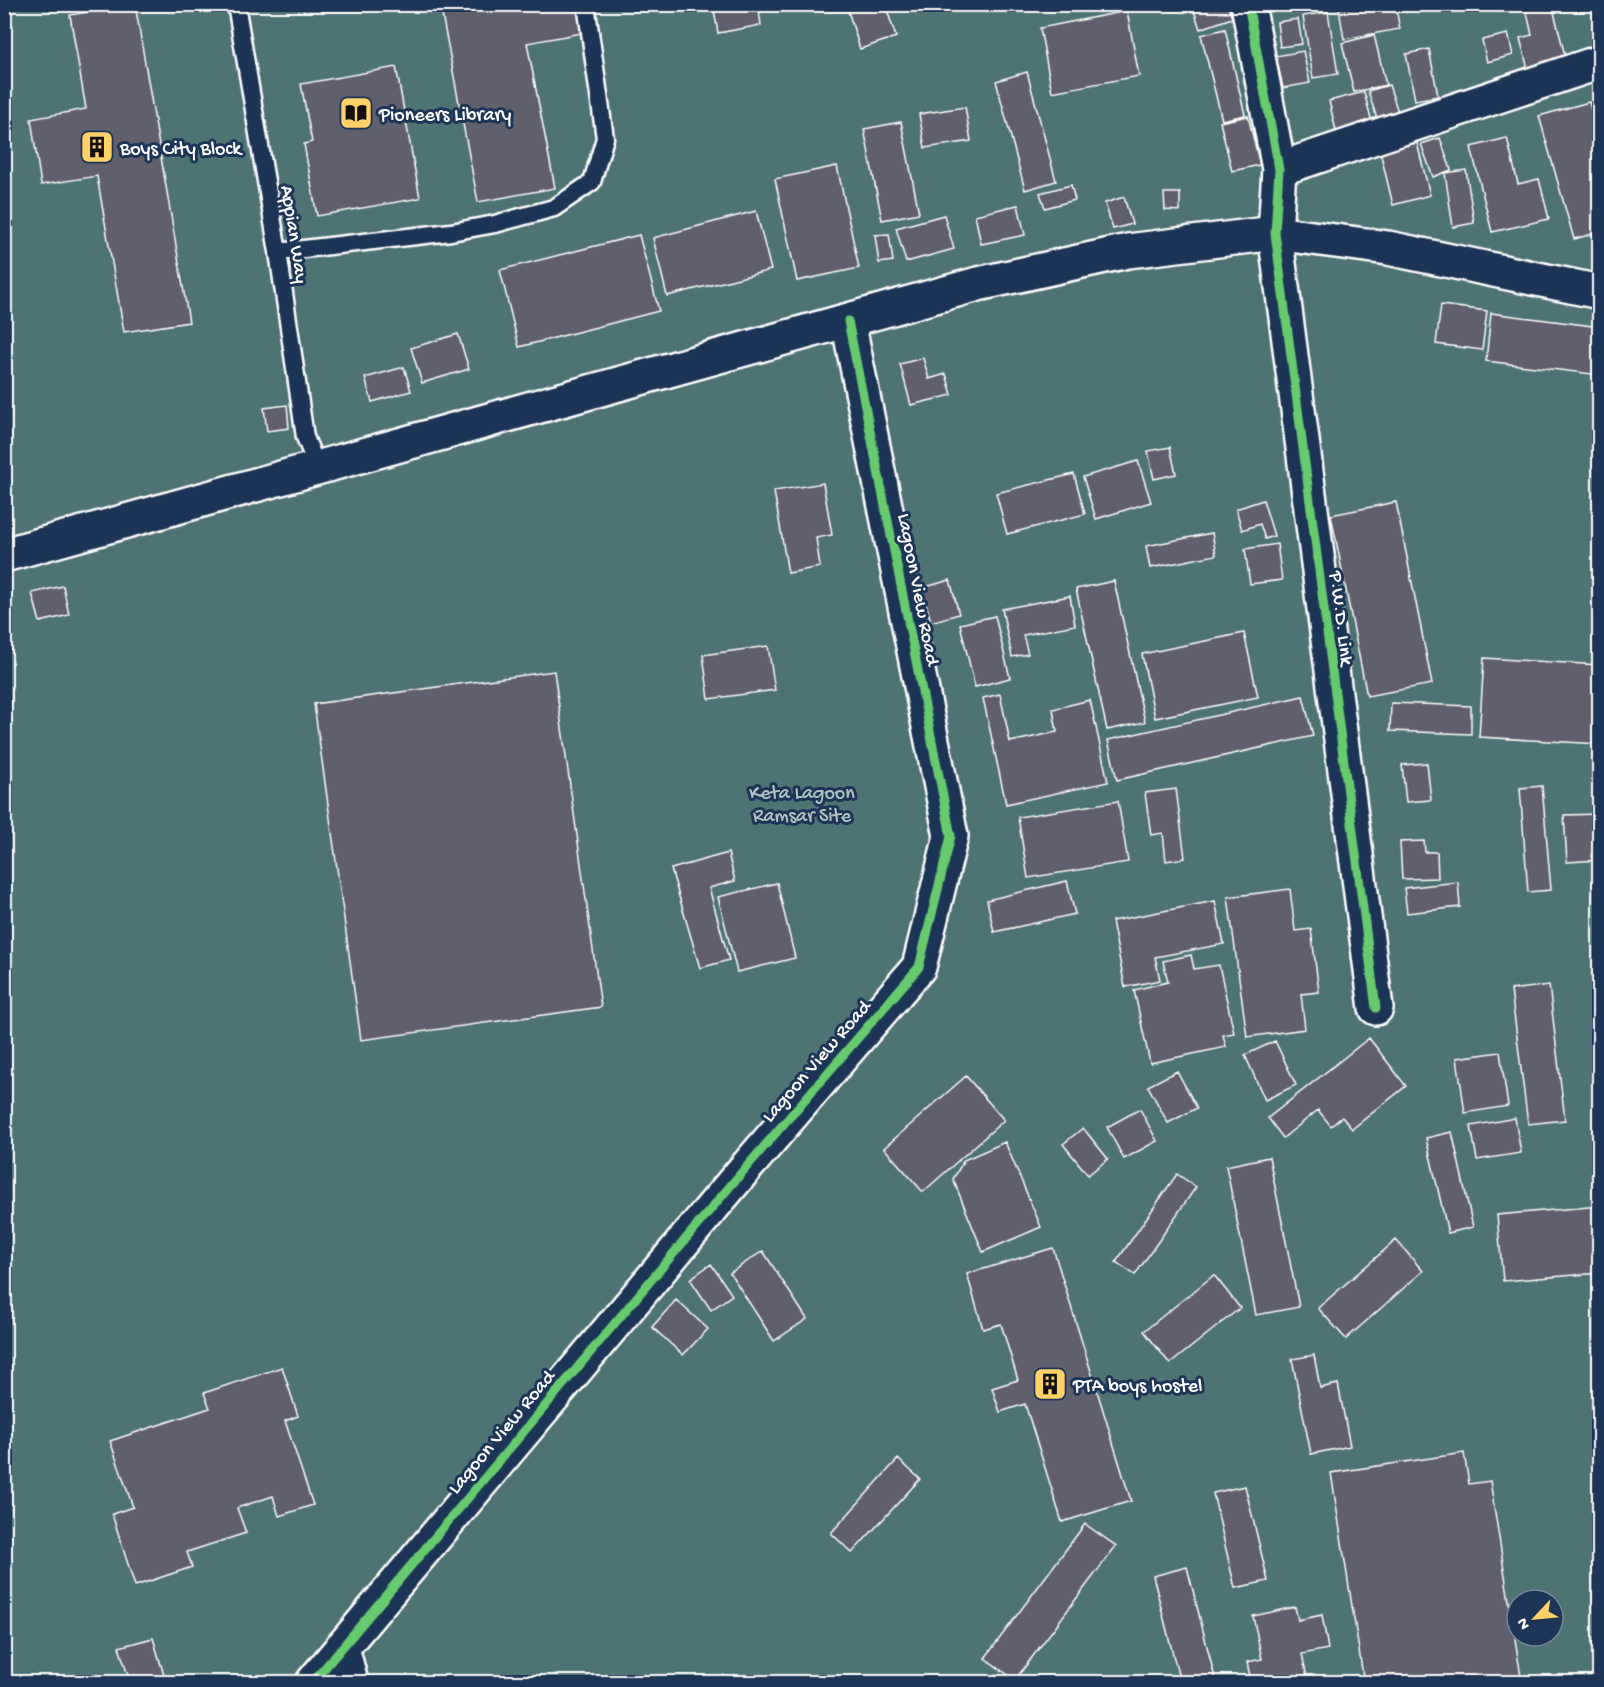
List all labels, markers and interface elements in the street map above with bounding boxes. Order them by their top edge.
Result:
library icon: Pioneers Library [338,95,374,131]
place label: Pioneers Library [378,105,512,128]
building icon: Boys City Block [79,129,115,165]
place label: Boys City Block [119,139,243,162]
street label: Appian Way [273,184,312,285]
street label: Lagoon View Road [891,512,943,670]
street label: P.W.D. Link [1322,569,1357,669]
park label: Keta Lagoon Ramsar Site [749,783,855,829]
street label: Lagoon View Road [758,995,878,1128]
street label: Lagoon View Road [444,1365,563,1500]
building icon: PTA boys hostel [1032,1366,1068,1402]
place label: PTA boys hostel [1072,1376,1203,1399]
north arrow [1505,1588,1565,1648]
text: N [1514,1614,1535,1632]

